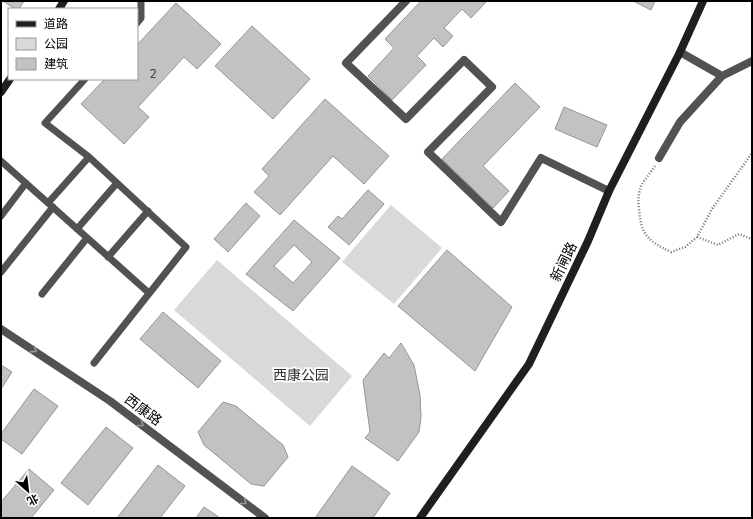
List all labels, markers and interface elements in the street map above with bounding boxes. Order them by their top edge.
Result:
legend [8,8,138,80]
text: 道路 [44,16,68,32]
text: 公园 [44,36,68,52]
text: 建筑 [44,56,68,72]
house number: 2 [149,66,157,82]
street label: 新闸路 [546,239,582,285]
one-way arrow [30,345,37,353]
park label: 西康公园 [273,366,329,385]
street label: 西康路 [121,390,165,430]
one-way arrow [136,419,143,426]
north arrow [8,471,48,511]
text: 北 [24,490,41,509]
one-way arrow [240,498,247,505]

